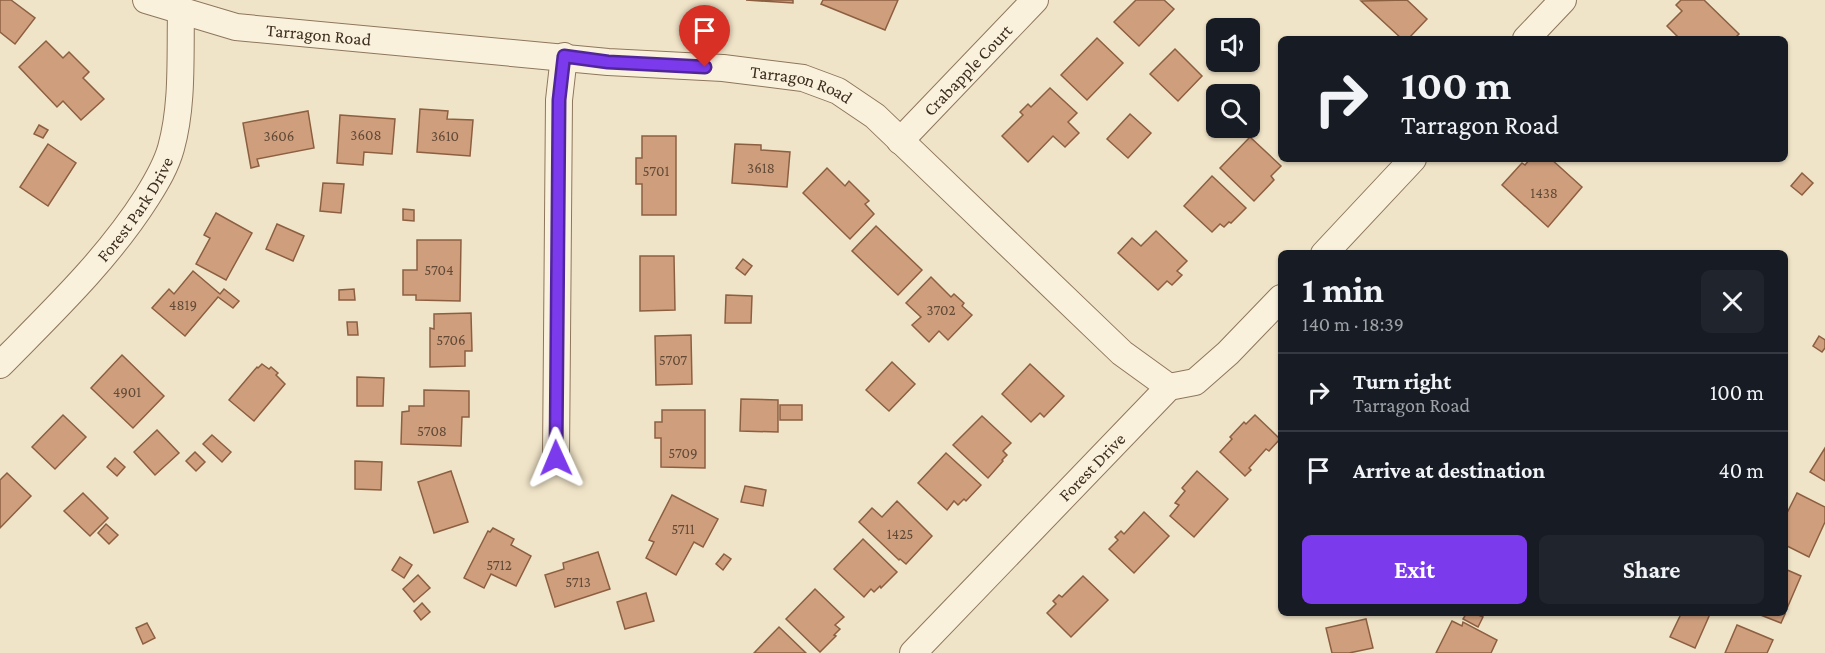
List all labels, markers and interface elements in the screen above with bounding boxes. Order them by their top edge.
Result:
pin [679,5,730,67]
icon: arrive [688,14,721,47]
map controls [1206,18,1260,138]
button: sound [1206,18,1260,72]
street label: Tarragon Road [265,20,373,50]
street label: Crabapple Court [919,20,1017,120]
icon: right [1302,60,1380,138]
street label: Tarragon Road [749,61,856,108]
text: 100 m [1401,61,1511,108]
button: search [1206,84,1260,138]
text: Tarragon Road [1401,110,1559,140]
house number: 3608 [350,127,382,143]
house number: 3606 [264,128,294,144]
house number: 3610 [431,128,459,144]
street label: Forest Park Drive [93,154,177,266]
house number: 3618 [747,160,775,176]
house number: 5701 [643,163,669,179]
house number: 1438 [1530,185,1558,201]
house number: 5704 [424,262,454,278]
text: 1 min [1302,270,1384,310]
button: close [1701,270,1764,333]
house number: 4819 [169,297,197,313]
house number: 3702 [926,302,956,318]
text: 140 m · 18:39 [1302,313,1404,335]
house number: 5706 [436,332,466,348]
house number: 5707 [659,352,687,368]
text: Turn right [1353,369,1451,394]
icon: right [1302,376,1335,409]
text: 100 m [1710,380,1764,405]
house number: 4901 [113,384,141,400]
text: Tarragon Road [1353,394,1470,416]
house number: 5708 [417,423,447,439]
position arrow [524,426,588,490]
street label: Forest Drive [1055,429,1129,505]
house number: 5709 [668,445,698,461]
icon: arrive [1302,454,1335,487]
text: Arrive at destination [1353,458,1545,483]
text: 40 m [1719,458,1764,483]
house number: 5711 [671,521,695,537]
house number: 1425 [887,526,913,542]
button: Exit [1302,535,1527,604]
button: Share [1539,535,1764,604]
house number: 5712 [486,557,512,573]
house number: 5713 [565,574,591,590]

